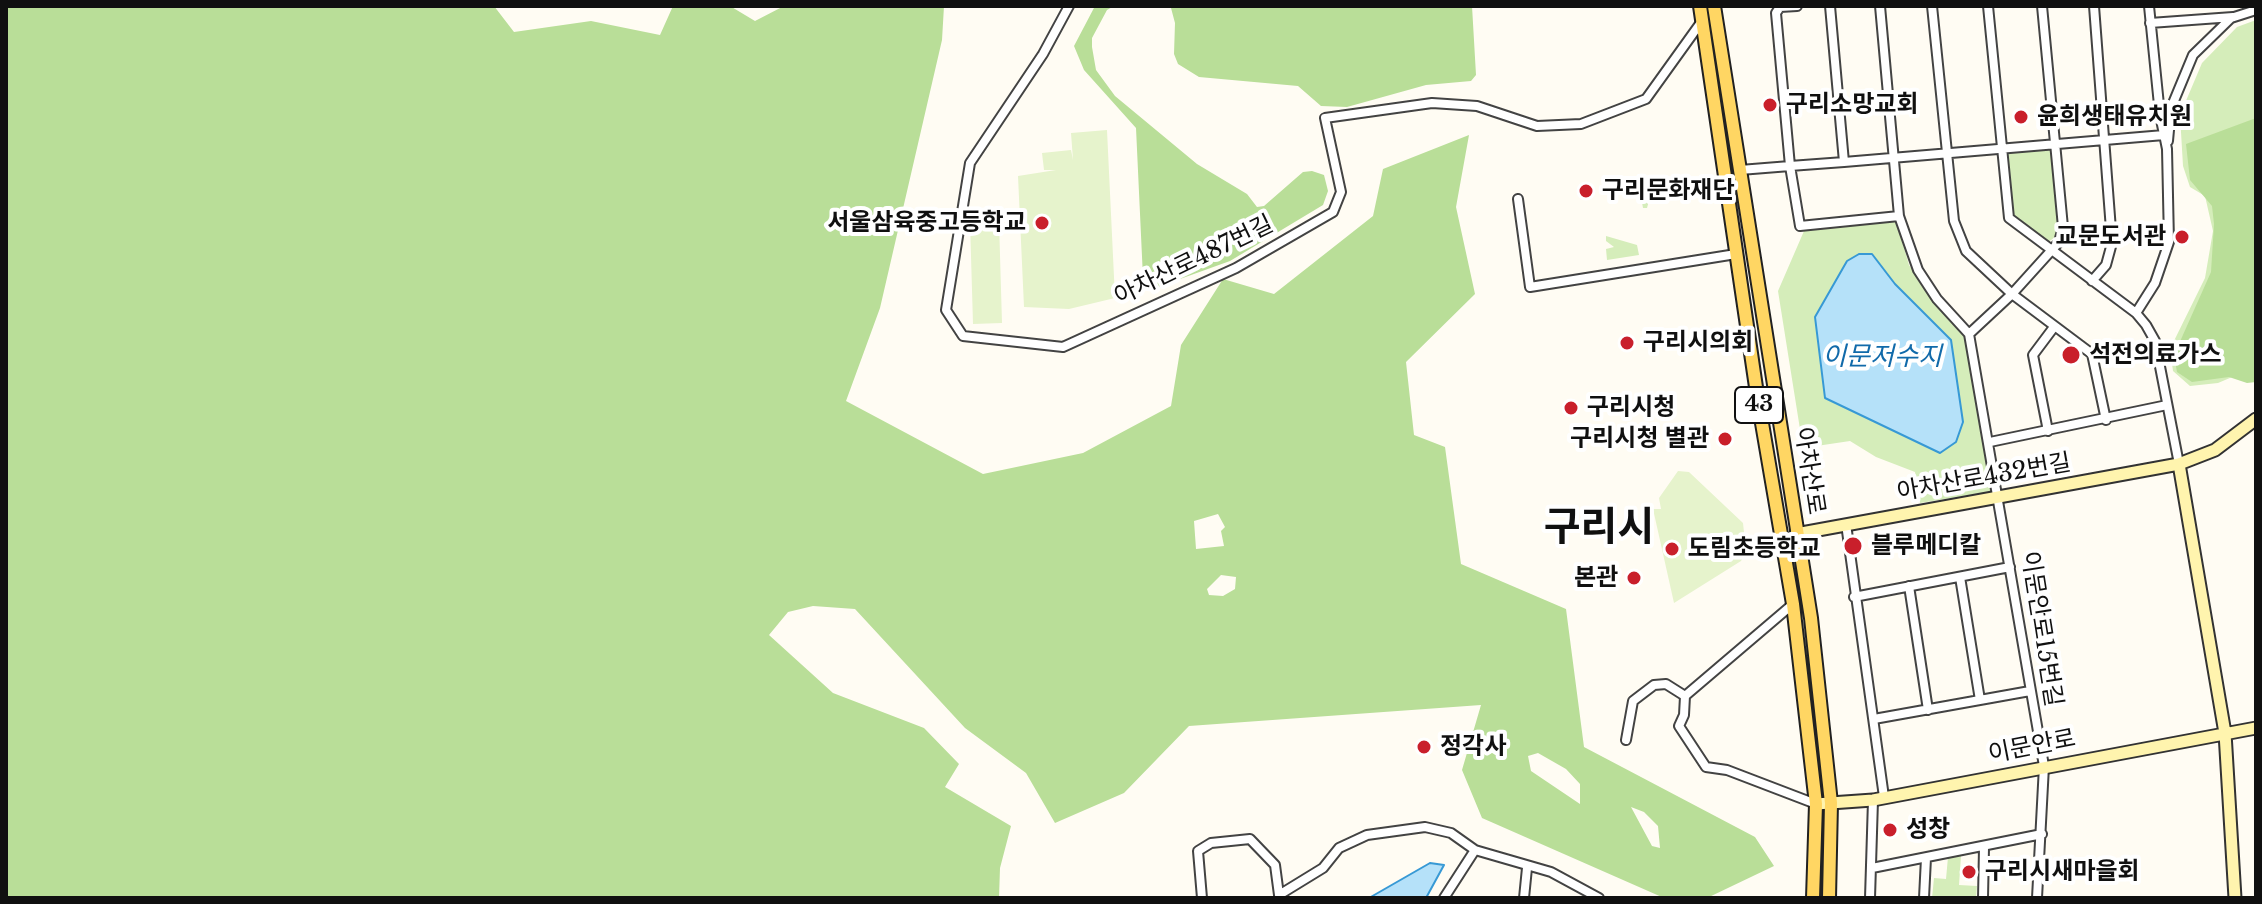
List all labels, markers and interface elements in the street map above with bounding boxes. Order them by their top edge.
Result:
place label: 구리소망교회 [1786,91,1918,119]
marker: 구리소망교회 [1761,96,1779,114]
place label: 윤희생태유치원 [2037,103,2192,131]
marker: 윤희생태유치원 [2012,108,2030,126]
place label: 구리문화재단 [1602,177,1734,205]
marker: 구리문화재단 [1577,182,1595,200]
place label: 서울삼육중고등학교 [827,209,1026,237]
street label: 아차산로487번길 [1110,210,1278,312]
marker: 서울삼육중고등학교 [1033,214,1051,232]
place label: 교문도서관 [2056,223,2166,251]
marker: 교문도서관 [2173,228,2191,246]
place label: 구리시의회 [1643,329,1753,357]
marker: 구리시의회 [1618,334,1636,352]
place label: 석전의료가스 [2089,341,2221,369]
water label: 이문저수지 [1822,342,1942,374]
marker: 석전의료가스 [2060,344,2082,366]
road number: 43 [1735,387,1783,423]
place label: 구리시청 [1587,394,1675,422]
marker: 구리시청 [1562,399,1580,417]
place label: 구리시청 별관 [1570,425,1709,453]
street label: 아차산로 [1788,425,1830,517]
marker: 구리시청 별관 [1716,430,1734,448]
street label: 아차산로432번길 [1895,449,2073,507]
district label: 구리시 [1544,505,1654,553]
place label: 블루메디칼 [1871,532,1981,560]
place label: 도림초등학교 [1688,535,1820,563]
marker: 블루메디칼 [1842,535,1864,557]
marker: 도림초등학교 [1663,540,1681,558]
street label: 이문안로15번길 [2015,549,2067,709]
place label: 본관 [1574,564,1618,592]
marker: 본관 [1625,569,1643,587]
street label: 이문안로 [1986,724,2078,770]
place label: 정각사 [1440,733,1506,761]
marker: 정각사 [1415,738,1433,756]
place label: 성창 [1906,816,1950,844]
marker: 성창 [1881,821,1899,839]
place label: 구리시새마을회 [1985,858,2140,886]
marker: 구리시새마을회 [1960,863,1978,881]

